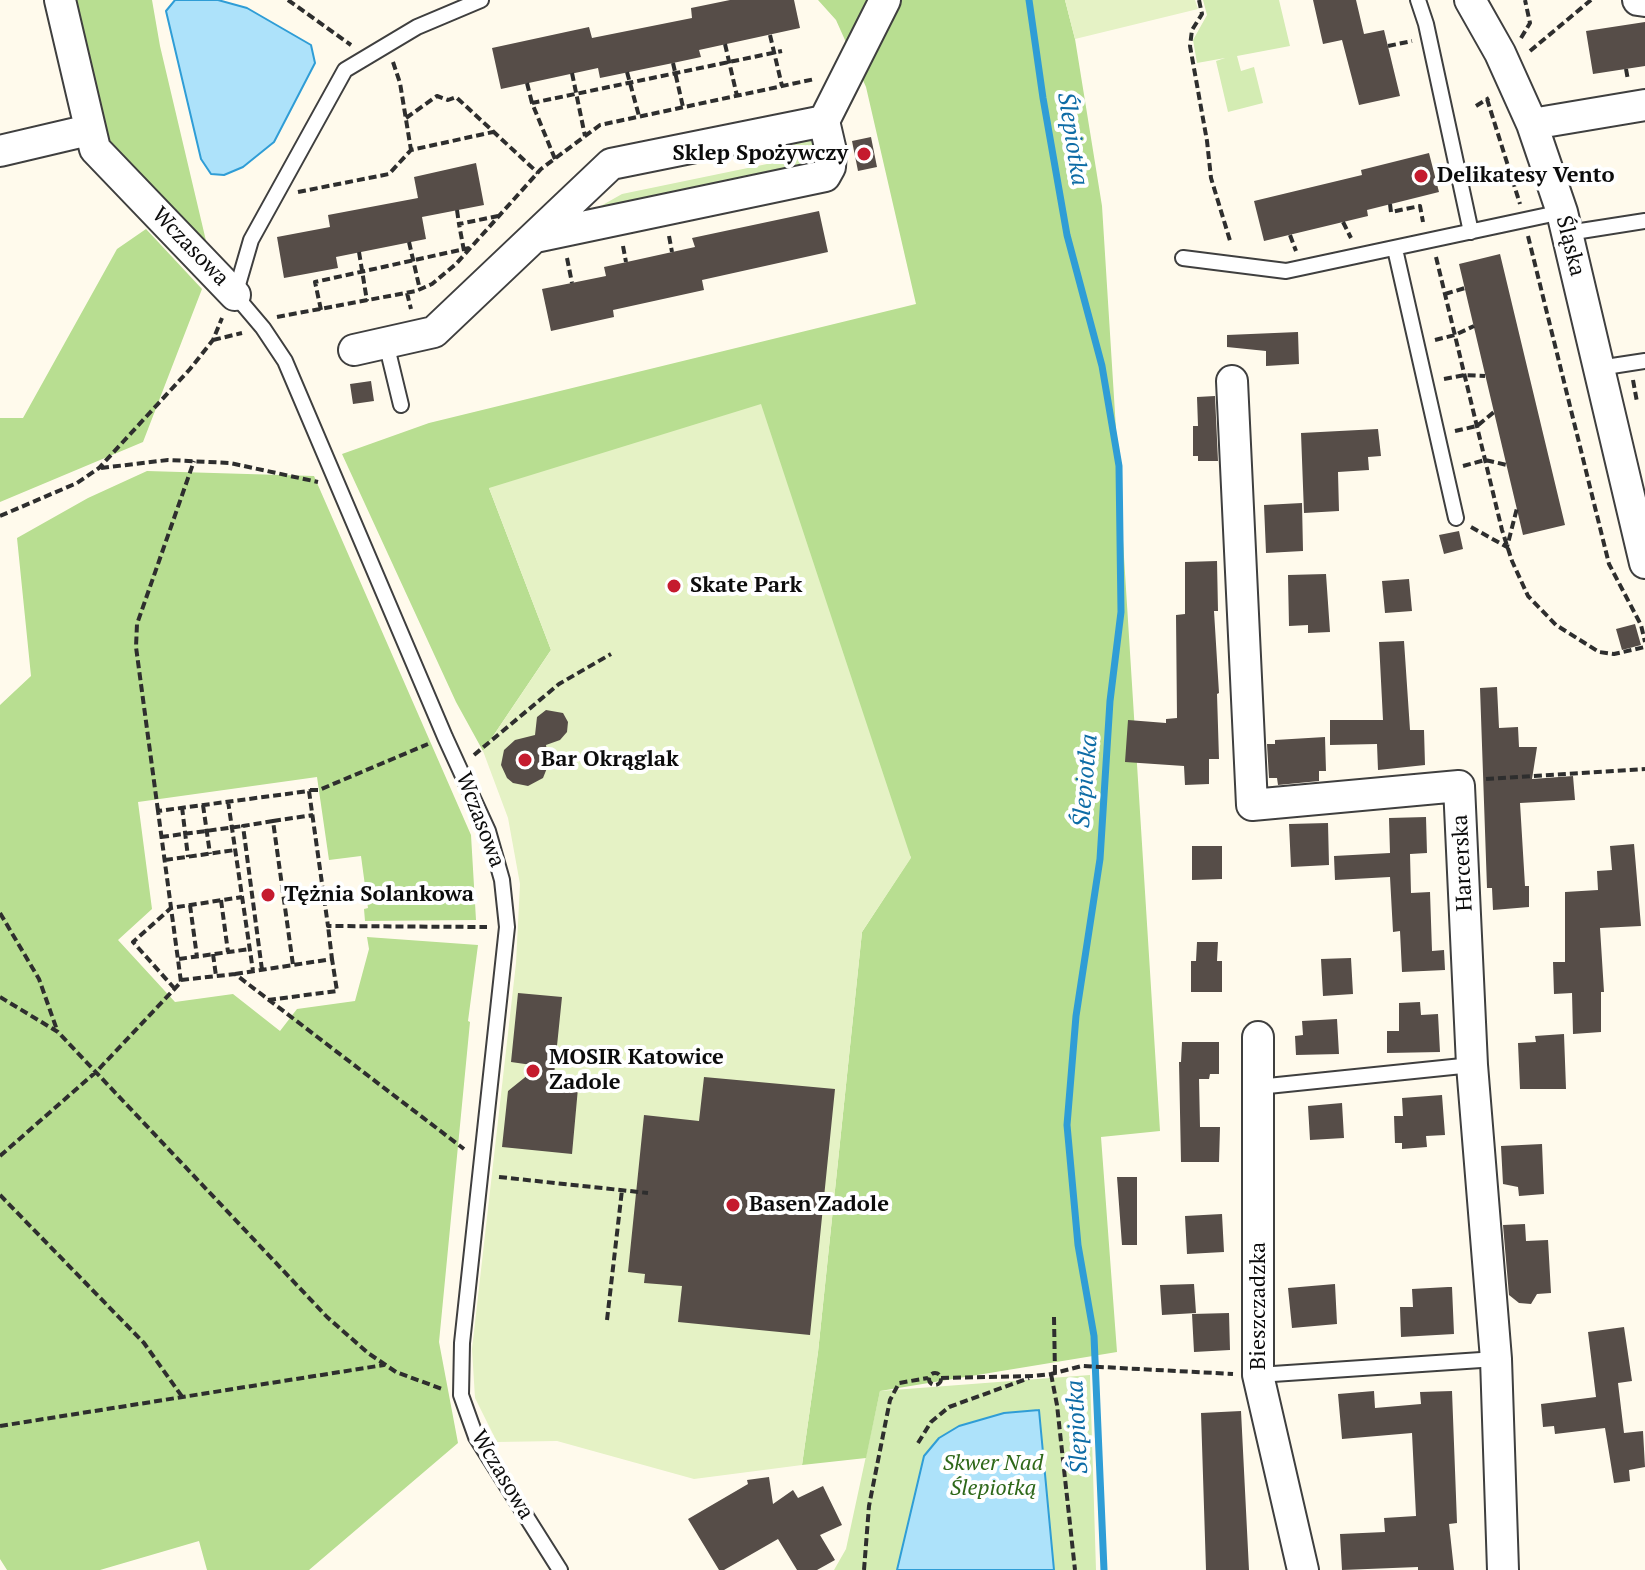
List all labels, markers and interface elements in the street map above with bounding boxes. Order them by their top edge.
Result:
water label: Ślepiotka [1050,90,1094,188]
place label: Sklep Spożywczy [672,141,848,167]
marker: Sklep Spożywczy [855,145,873,163]
place label: Delikatesy Vento [1437,163,1615,189]
marker: Delikatesy Vento [1412,167,1430,185]
street label: Wczasowa [146,202,234,292]
street label: Śląska [1550,213,1590,279]
place label: Skate Park [690,573,802,599]
marker: Skate Park [665,577,683,595]
water label: Ślepiotka [1068,733,1104,829]
place label: Bar Okrąglak [541,747,679,773]
marker: Bar Okrąglak [516,751,534,769]
street label: Wczasowa [450,769,510,871]
street label: Harcerska [1447,814,1479,912]
place label: Tężnia Solankowa [284,882,474,908]
marker: Tężnia Solankowa [259,886,277,904]
place label: MOSIR Katowice Zadole [549,1045,724,1096]
marker: MOSIR Katowice Zadole [524,1062,542,1080]
place label: Basen Zadole [749,1192,889,1218]
marker: Basen Zadole [724,1196,742,1214]
street label: Bieszczadzka [1246,1242,1272,1370]
water label: Ślepiotka [1061,1379,1095,1475]
street label: Wczasowa [465,1426,539,1524]
park label: Skwer Nad Ślepiotką [943,1451,1043,1502]

